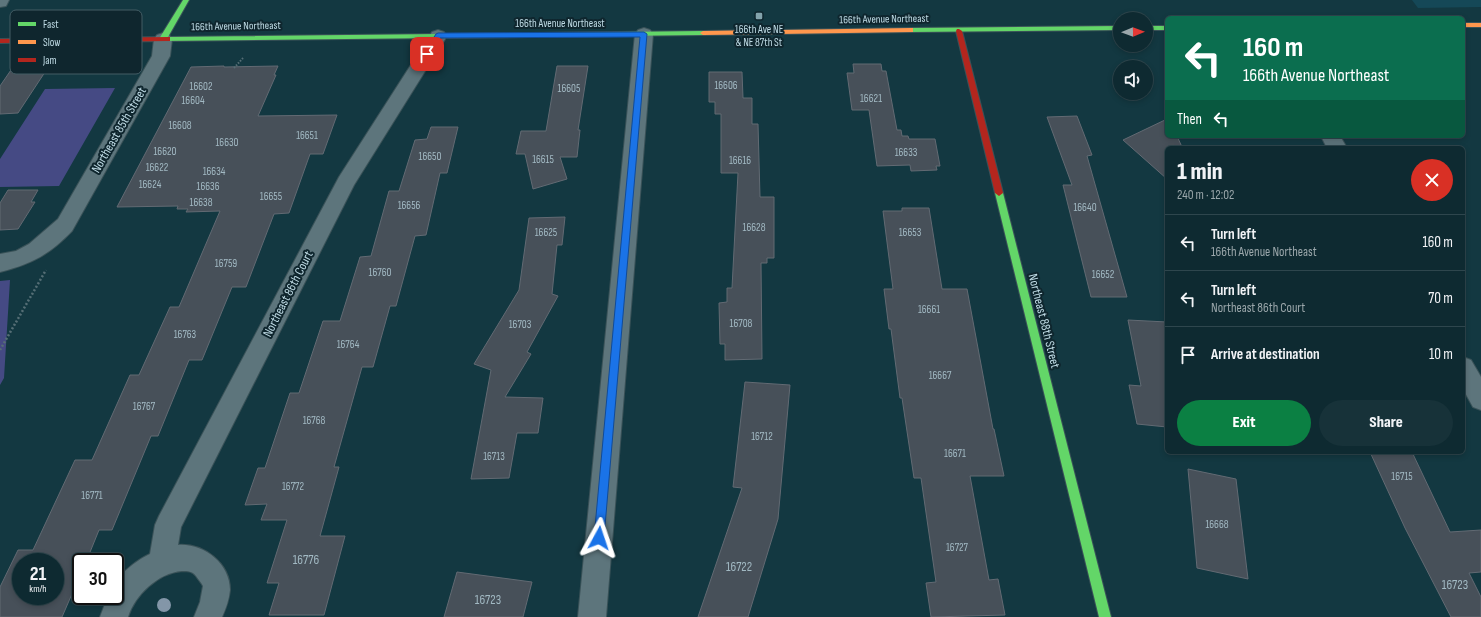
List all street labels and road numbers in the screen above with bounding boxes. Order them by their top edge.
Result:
street label: 166th Avenue Northeast [839,12,929,26]
street label: 166th Avenue Northeast [515,17,605,30]
street label: 166th Avenue Northeast [191,19,281,33]
street label: Northeast 85th Street [88,84,150,176]
street label: Northeast 86th Court [259,248,317,340]
street label: Northeast 88th Street [1025,272,1063,370]

